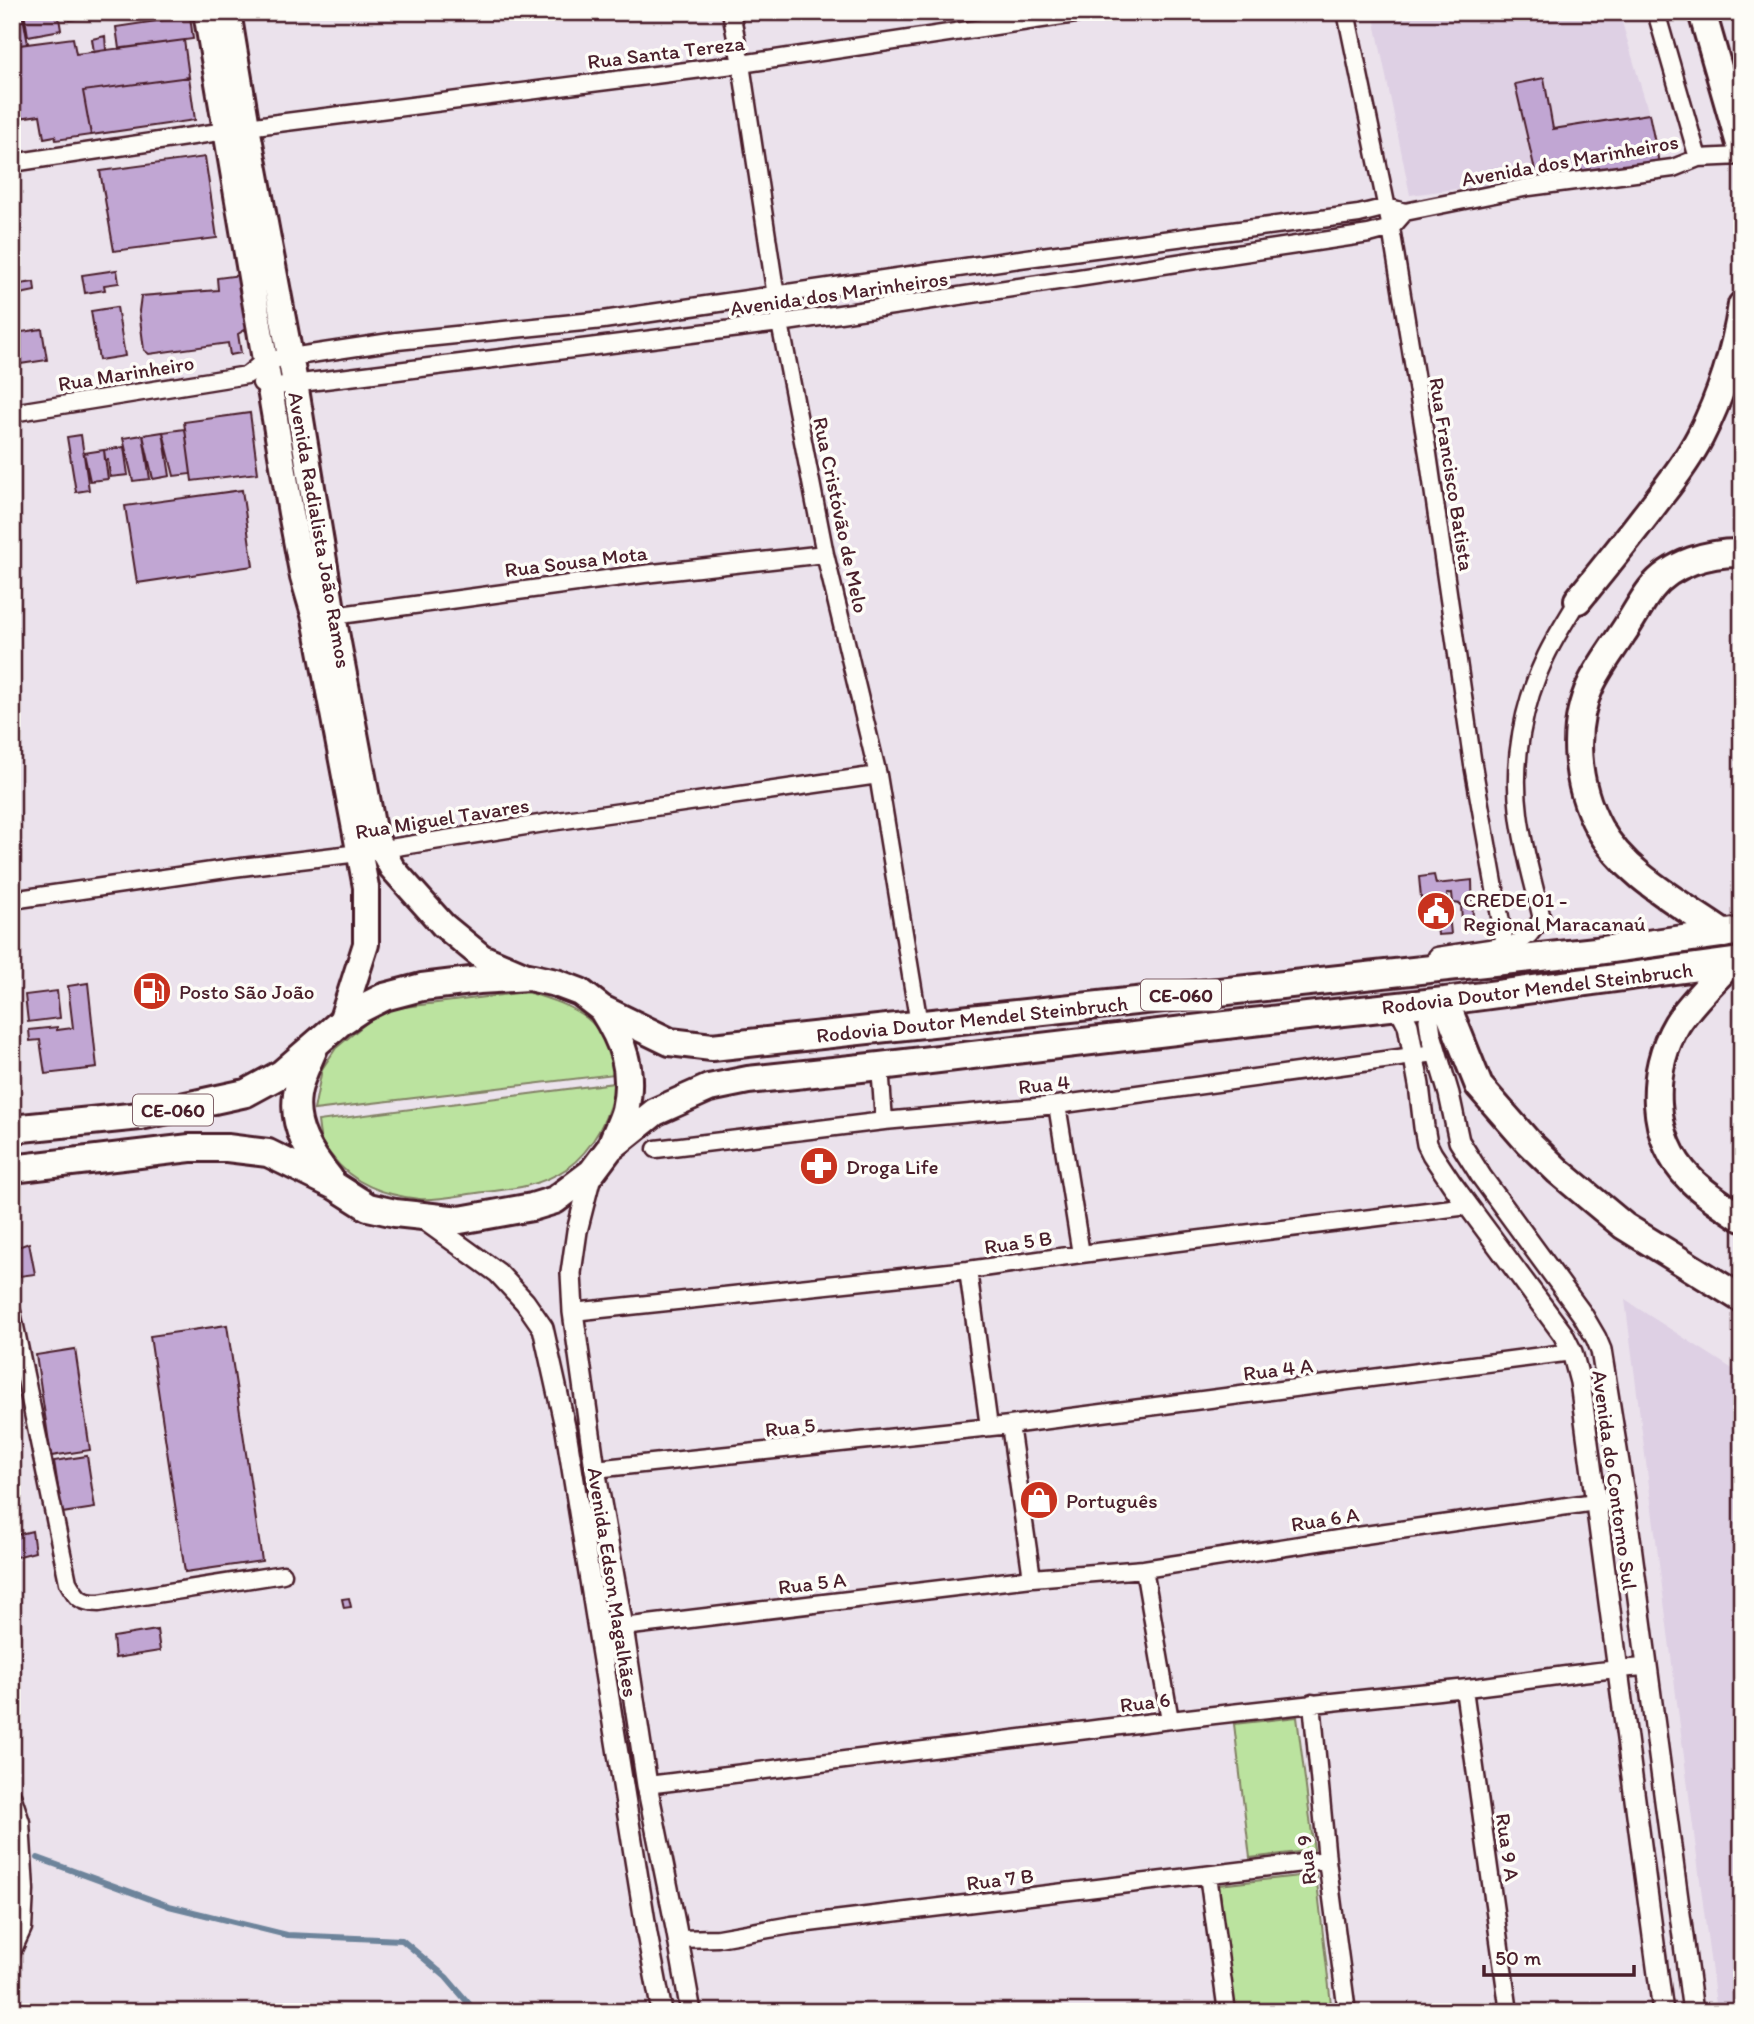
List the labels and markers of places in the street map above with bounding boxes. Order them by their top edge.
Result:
place label: CREDE 01 - Regional Maracanaú [1463,887,1646,936]
public building icon: CREDE 01 - Regional Maracanaú [1415,890,1457,932]
fuel station icon: Posto São João [131,970,173,1012]
place label: Posto São João [179,979,315,1004]
pharmacy icon: Droga Life [798,1145,840,1187]
place label: Droga Life [846,1154,939,1179]
shop icon: Português [1018,1479,1060,1521]
place label: Português [1066,1488,1158,1513]

